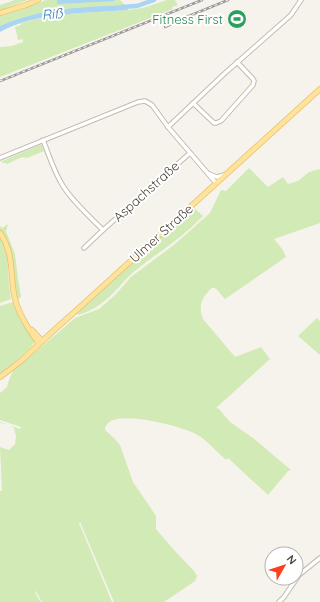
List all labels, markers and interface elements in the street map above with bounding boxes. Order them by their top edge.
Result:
water label: Riß [41,4,64,24]
sports icon: Fitness First [226,8,248,30]
place label: Fitness First [152,11,223,27]
street label: Aspachstraße [110,157,182,225]
street label: Ulmer Straße [126,200,196,266]
north arrow [264,546,304,586]
text: N [284,552,300,567]

